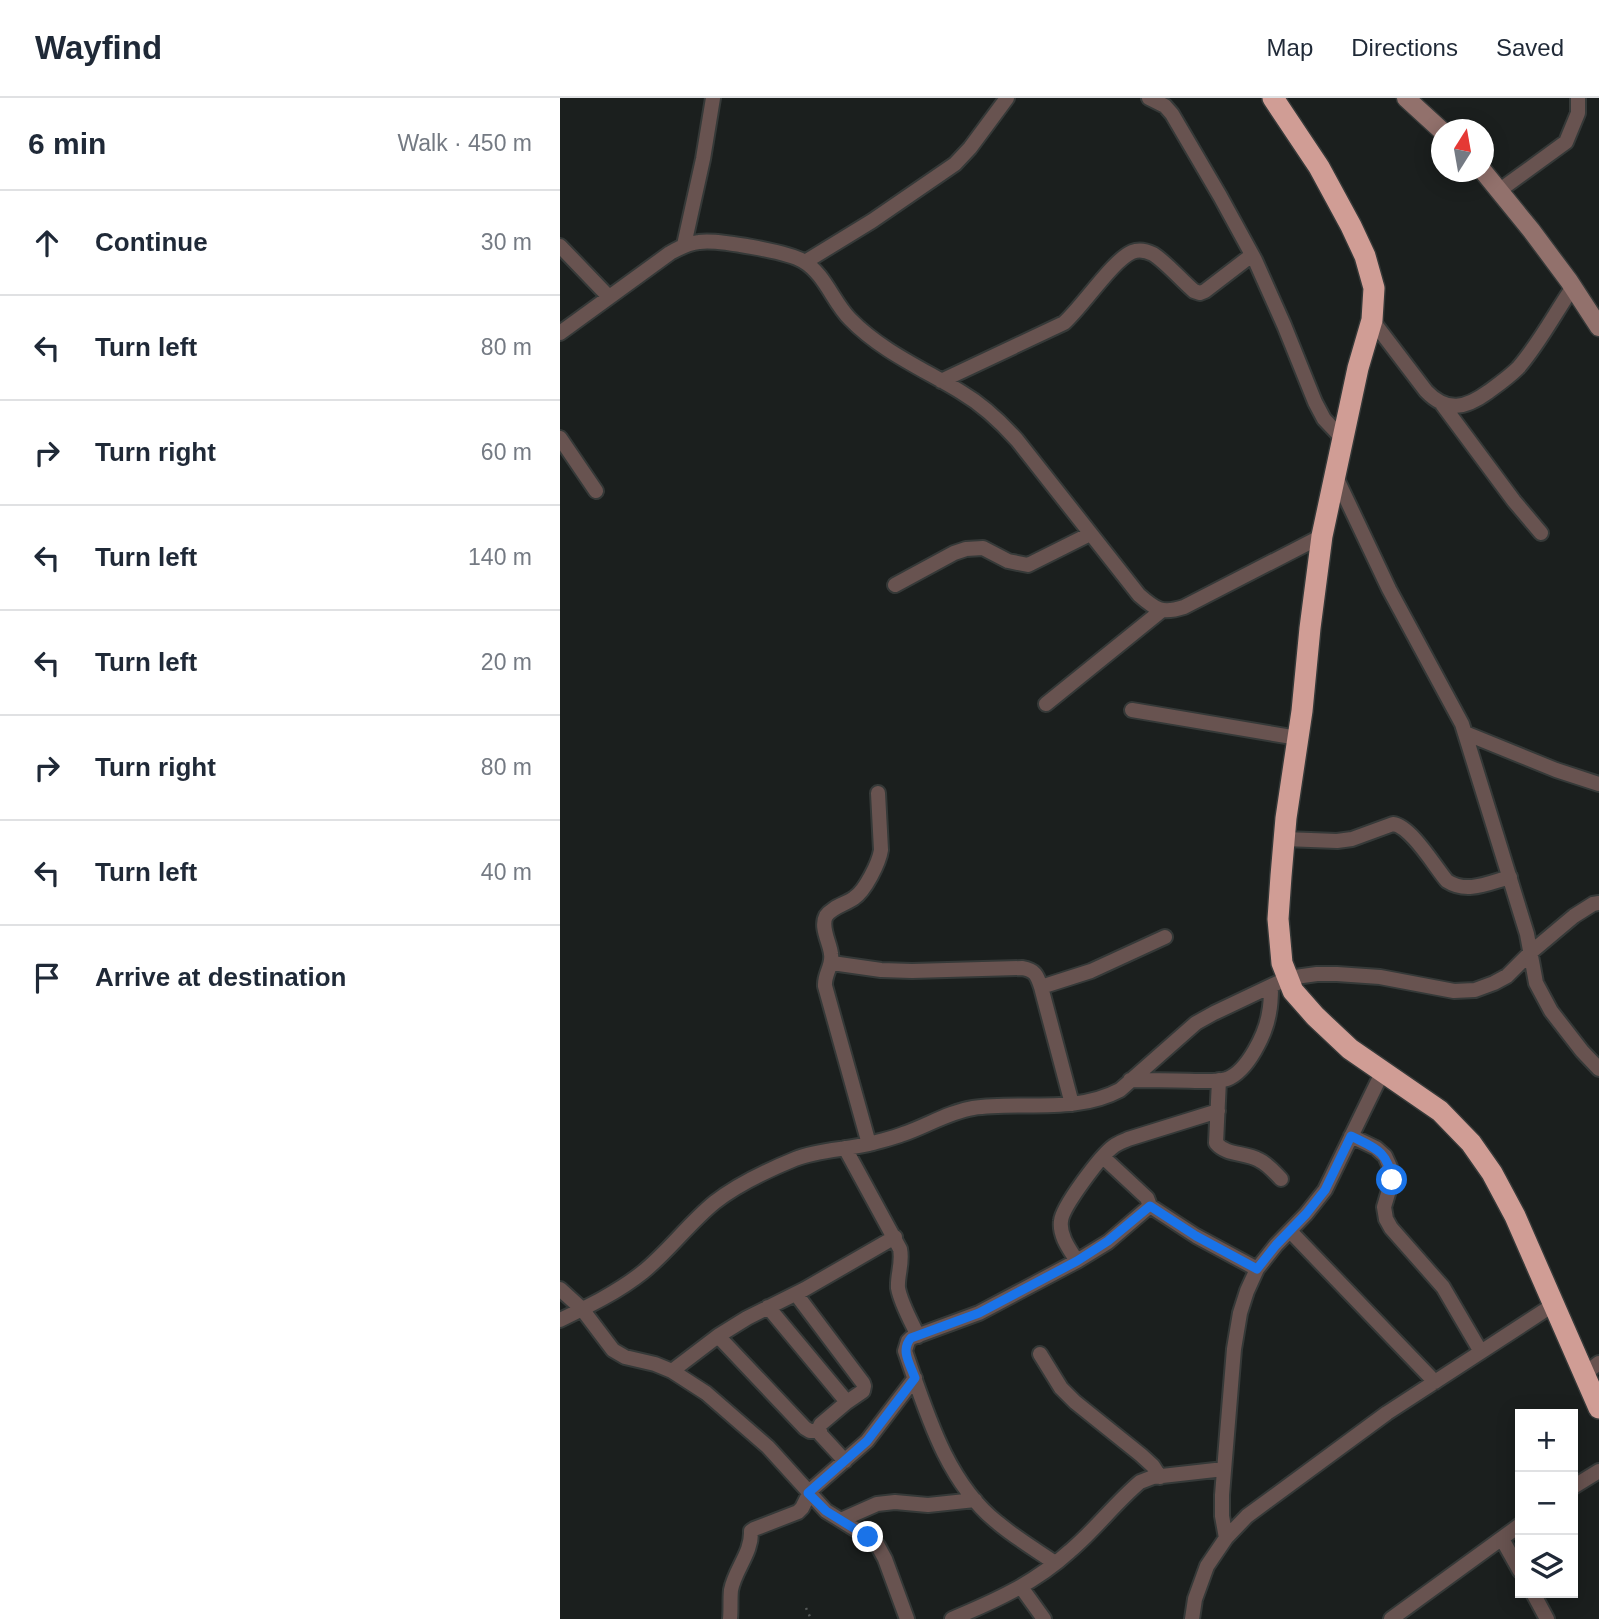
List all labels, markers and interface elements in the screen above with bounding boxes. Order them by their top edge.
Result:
text: Wayfind [35,29,162,66]
text: Map [1267,34,1313,61]
text: Directions [1351,34,1458,61]
text: Saved [1496,34,1564,61]
north arrow [1431,119,1494,182]
text: 6 min [28,127,106,160]
text: Walk · 450 m [397,130,532,156]
icon: ahead [28,224,66,262]
text: Continue [95,227,208,257]
text: 30 m [481,229,532,255]
icon: left [28,329,66,367]
text: Turn left [95,332,197,362]
text: 80 m [481,334,532,360]
icon: right [28,434,66,472]
text: Turn right [95,437,216,467]
text: 60 m [481,439,532,465]
icon: left [28,539,66,577]
text: Turn left [95,542,197,572]
text: 140 m [468,544,532,570]
icon: left [28,644,66,682]
text: Turn left [95,647,197,677]
text: 20 m [481,649,532,675]
icon: right [28,749,66,787]
text: Turn right [95,752,216,782]
text: 80 m [481,754,532,780]
icon: left [28,854,66,892]
text: Turn left [95,857,197,887]
text: 40 m [481,859,532,885]
icon: arrive [28,959,66,997]
text: Arrive at destination [95,962,346,992]
route start [1376,1164,1407,1195]
map controls [1515,1409,1578,1598]
button: + [1515,1409,1578,1472]
button: − [1515,1472,1578,1535]
route end [852,1521,883,1552]
button: layers [1515,1535,1578,1598]

